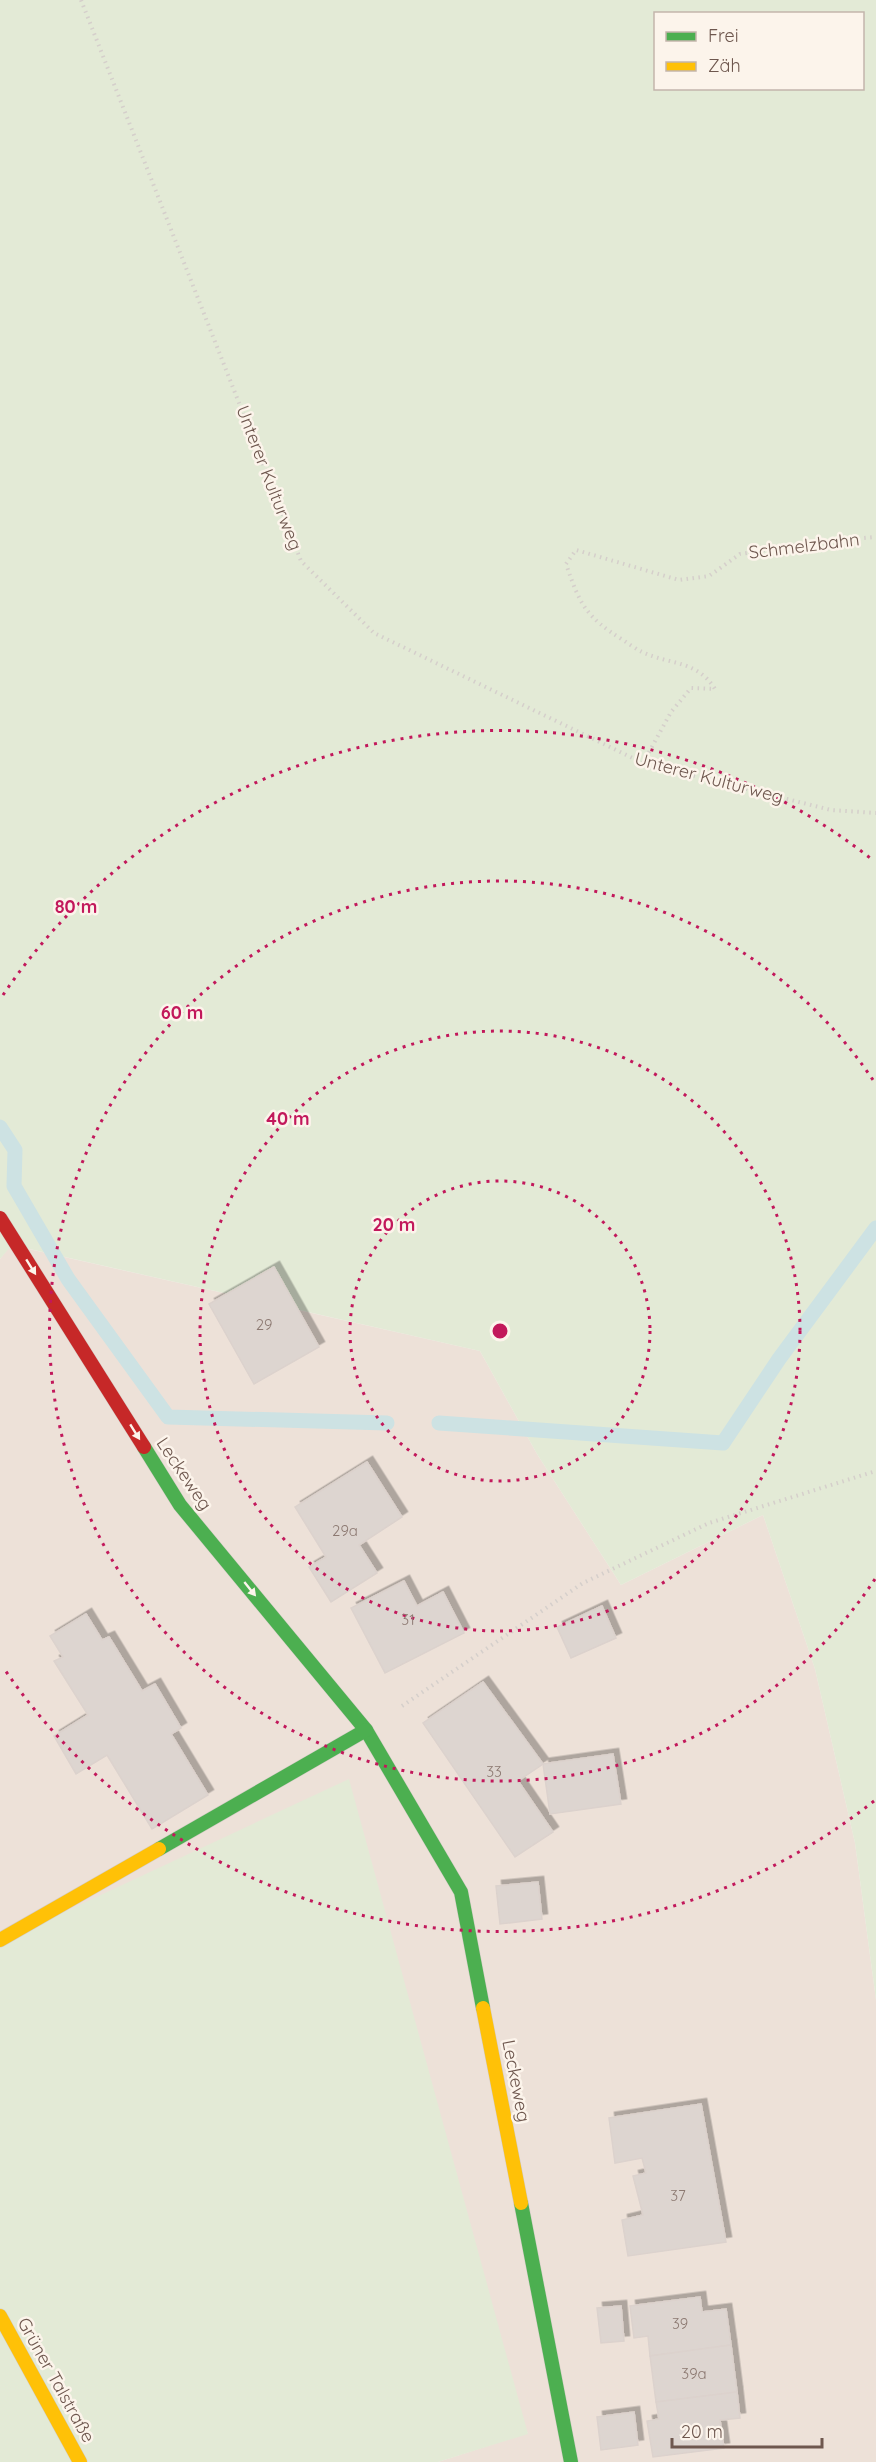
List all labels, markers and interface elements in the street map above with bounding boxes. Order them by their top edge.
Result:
legend [654,12,864,90]
text: Frei [708,24,739,47]
text: Zäh [708,54,741,77]
street label: Unterer Kulturweg [231,402,308,553]
street label: Schmelzbahn [747,527,861,564]
street label: Unterer Kulturweg [632,747,786,808]
text: 80 m [55,895,97,918]
text: 60 m [161,1001,203,1024]
text: 40 m [266,1107,310,1130]
text: 20 m [373,1213,415,1236]
one-way arrow [26,1259,37,1275]
house number: 29 [256,1315,272,1334]
centre of rings [490,1321,510,1341]
one-way arrow [129,1424,140,1440]
street label: Leckeweg [152,1433,217,1515]
house number: 29a [332,1521,358,1540]
one-way arrow [243,1581,256,1596]
house number: 31 [401,1610,415,1629]
house number: 33 [486,1762,502,1781]
street label: Leckeweg [497,2038,536,2124]
house number: 37 [670,2186,686,2205]
street label: Grüner Talstraße [13,2313,100,2446]
house number: 39 [672,2314,688,2333]
house number: 39a [681,2364,707,2383]
scale bar [672,2411,822,2449]
text: 20 m [681,2420,723,2443]

